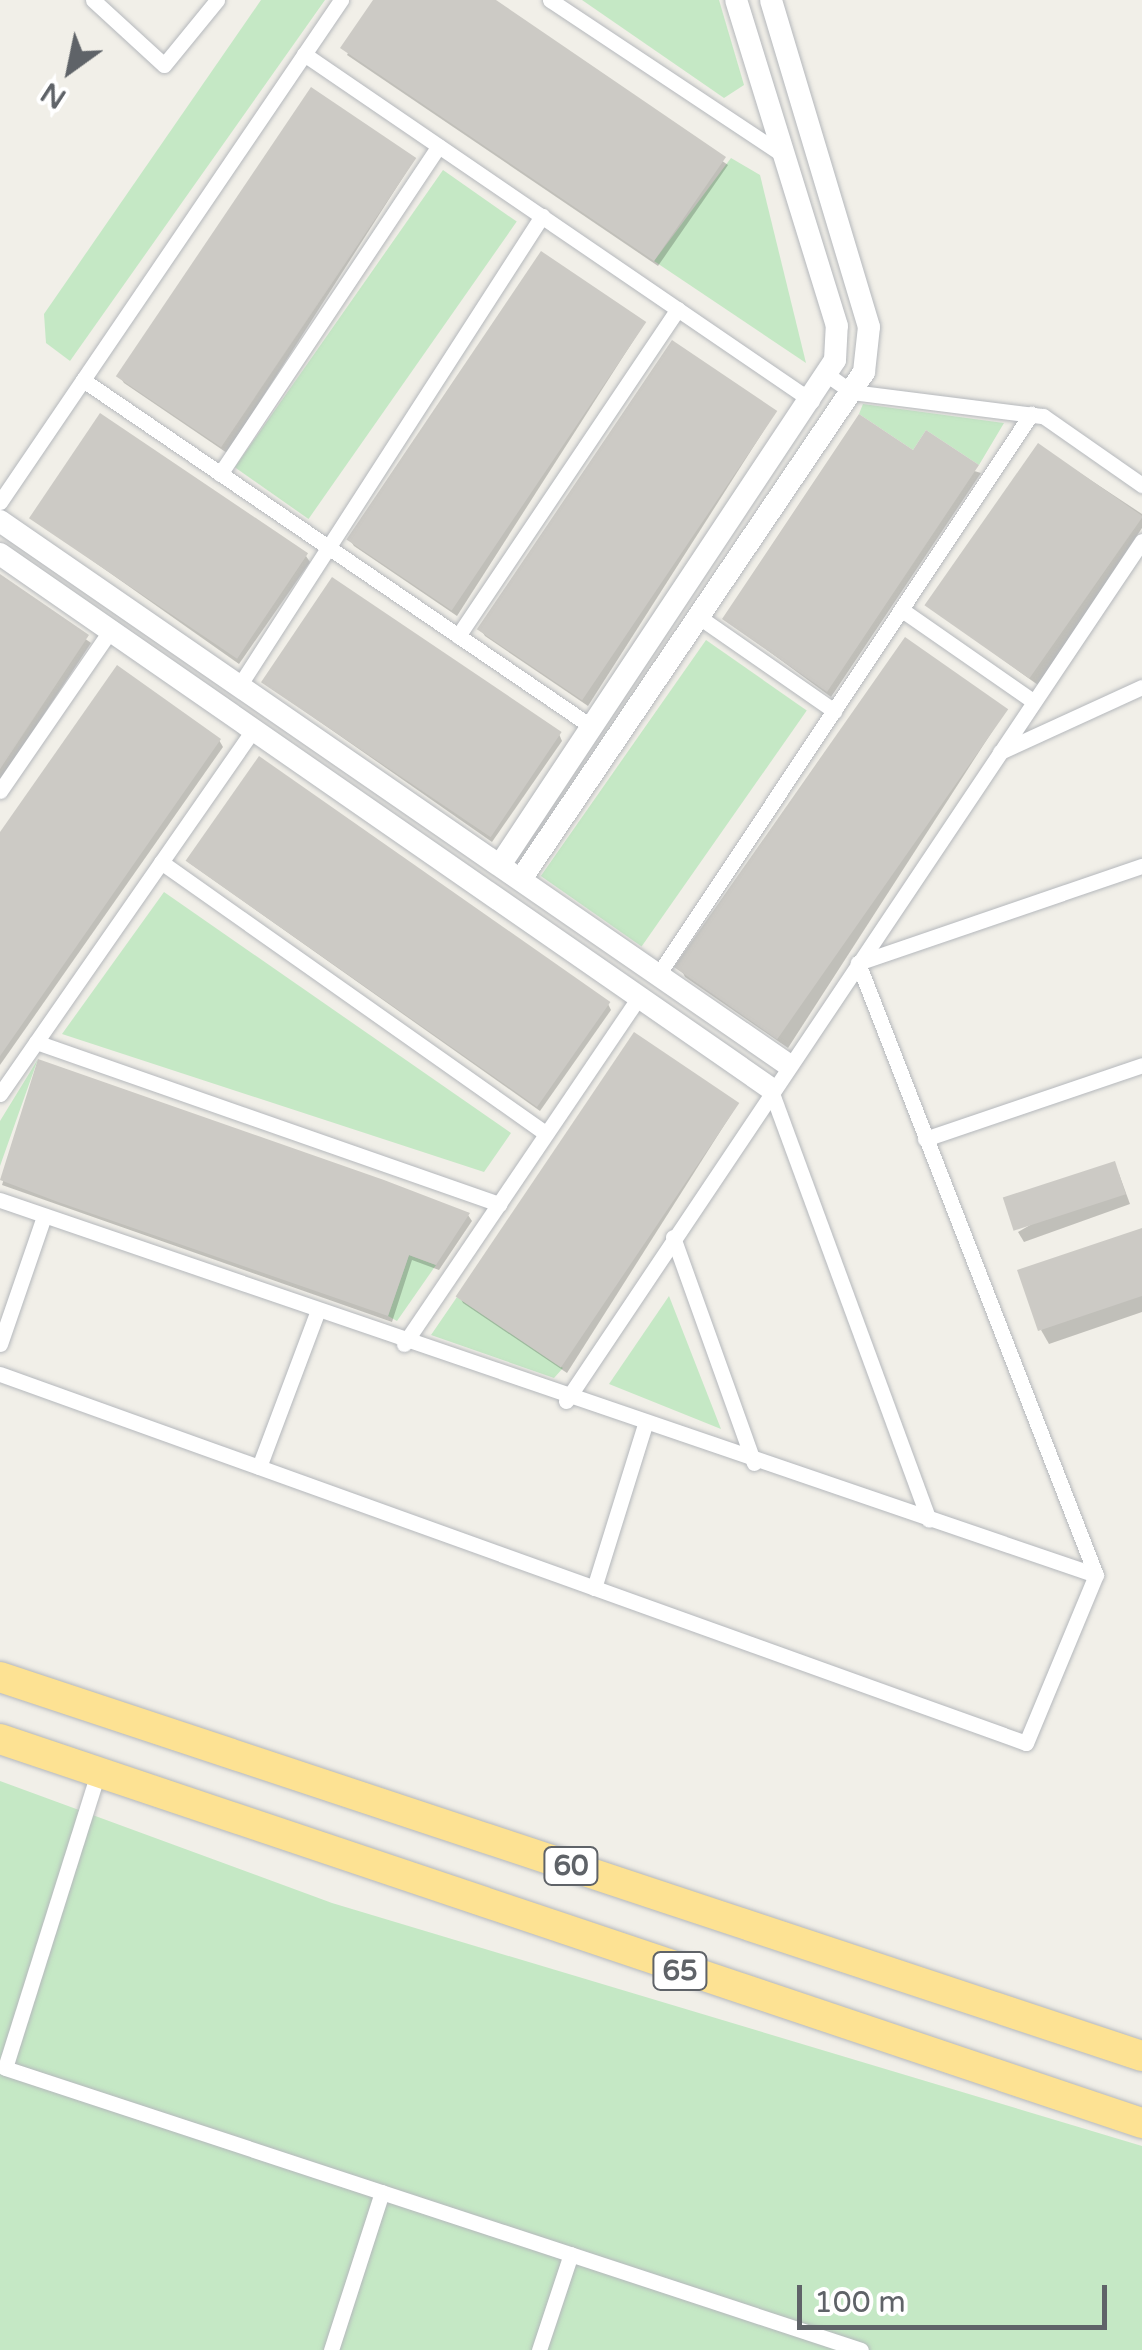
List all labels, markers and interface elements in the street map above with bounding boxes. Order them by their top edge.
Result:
north arrow [20,20,120,120]
text: N [35,75,72,116]
road number: 60 [541,1843,601,1889]
road number: 65 [650,1948,710,1994]
scale bar [802,2265,1112,2327]
text: 100 m [814,2284,906,2321]

